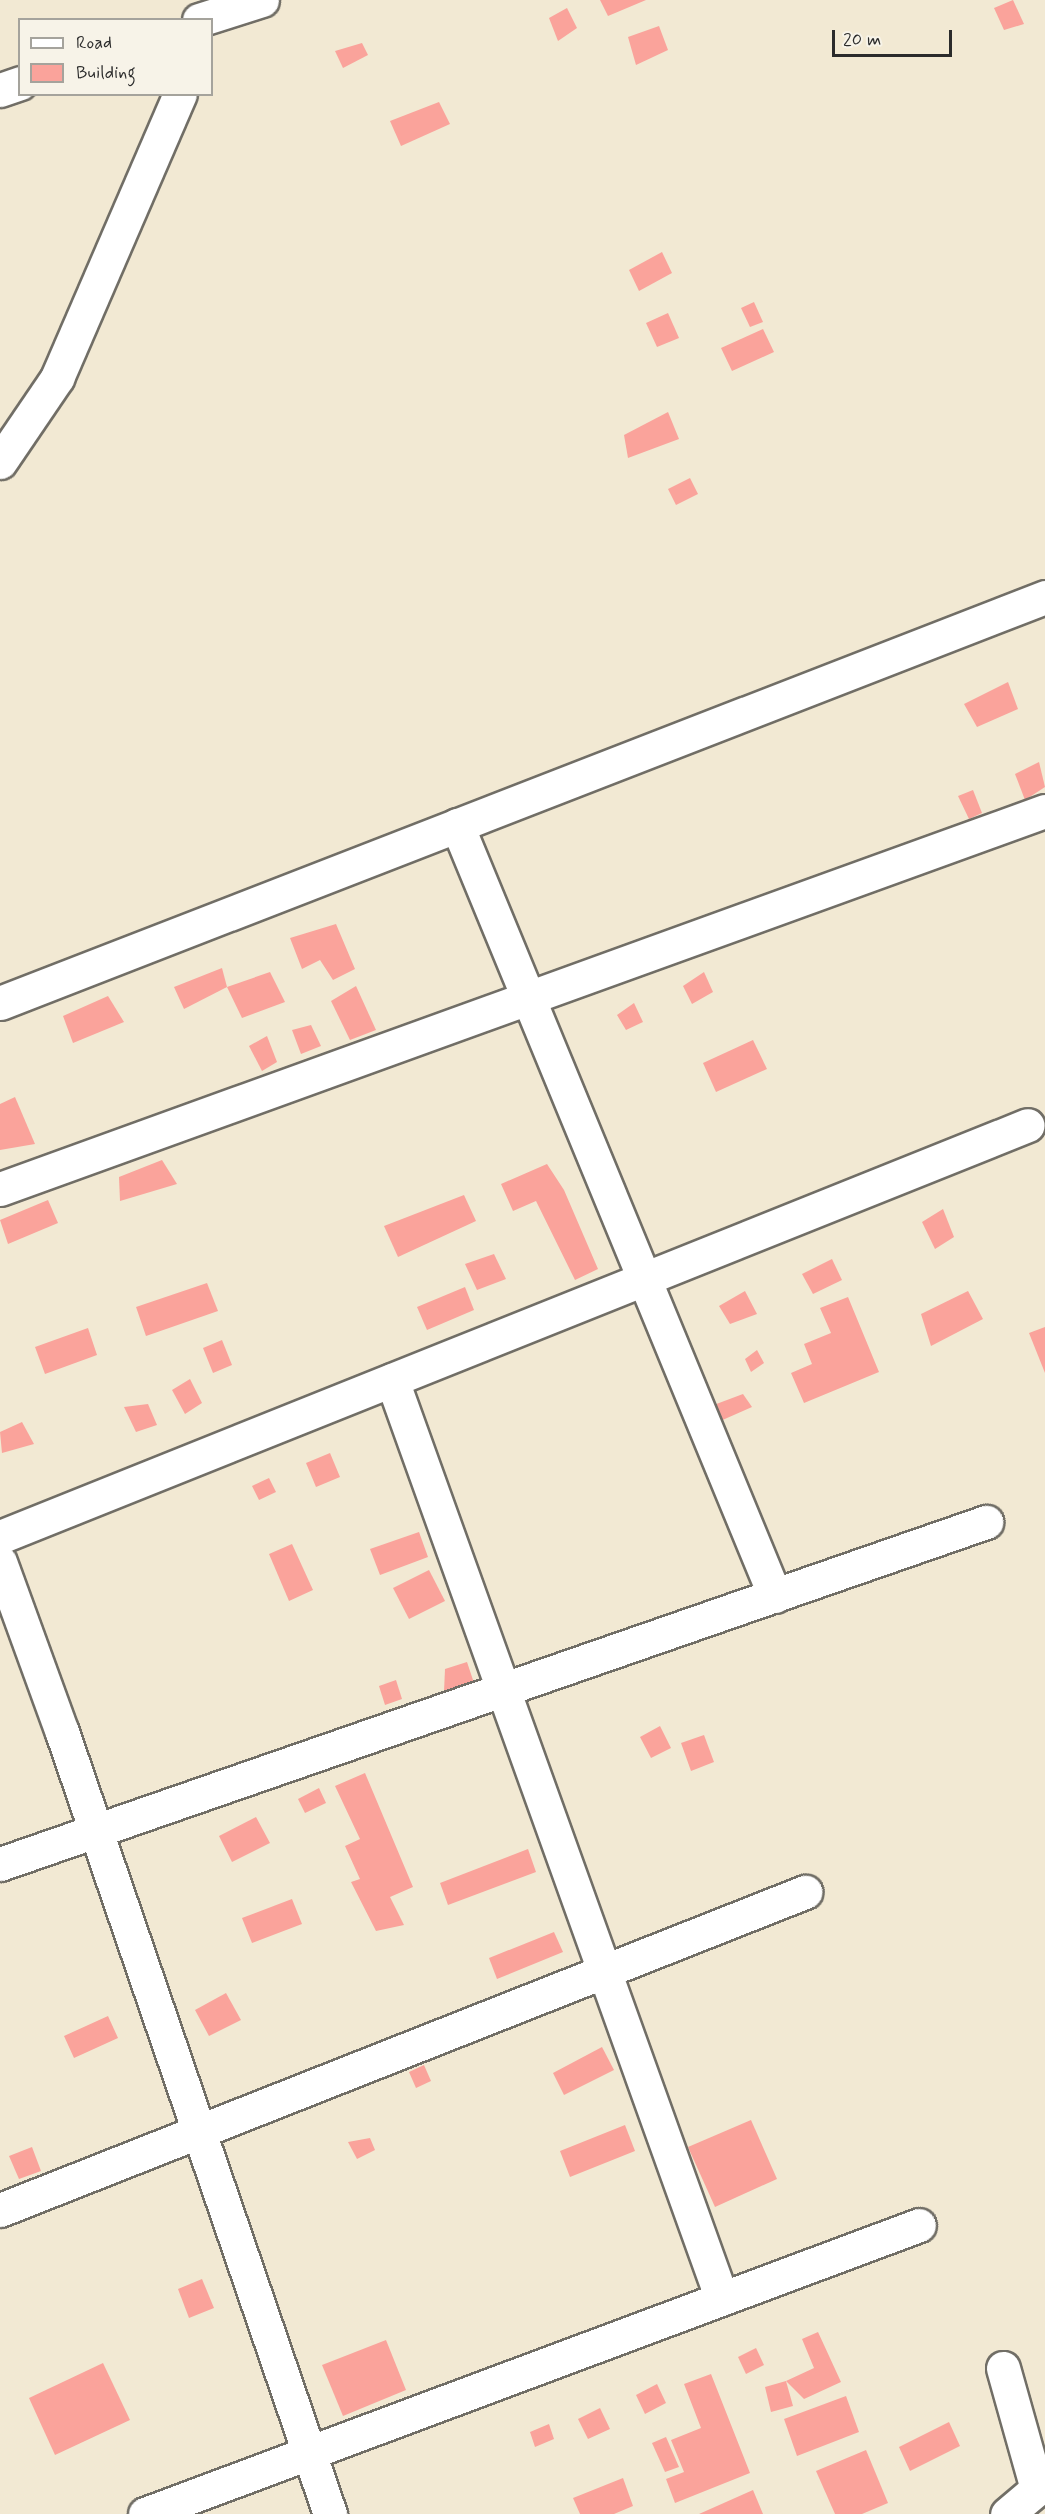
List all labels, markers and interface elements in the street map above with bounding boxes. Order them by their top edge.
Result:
legend [18,18,213,96]
scale bar [835,18,955,56]
text: 20 m [843,28,881,52]
text: Road [76,31,112,55]
text: Building [76,61,136,85]

